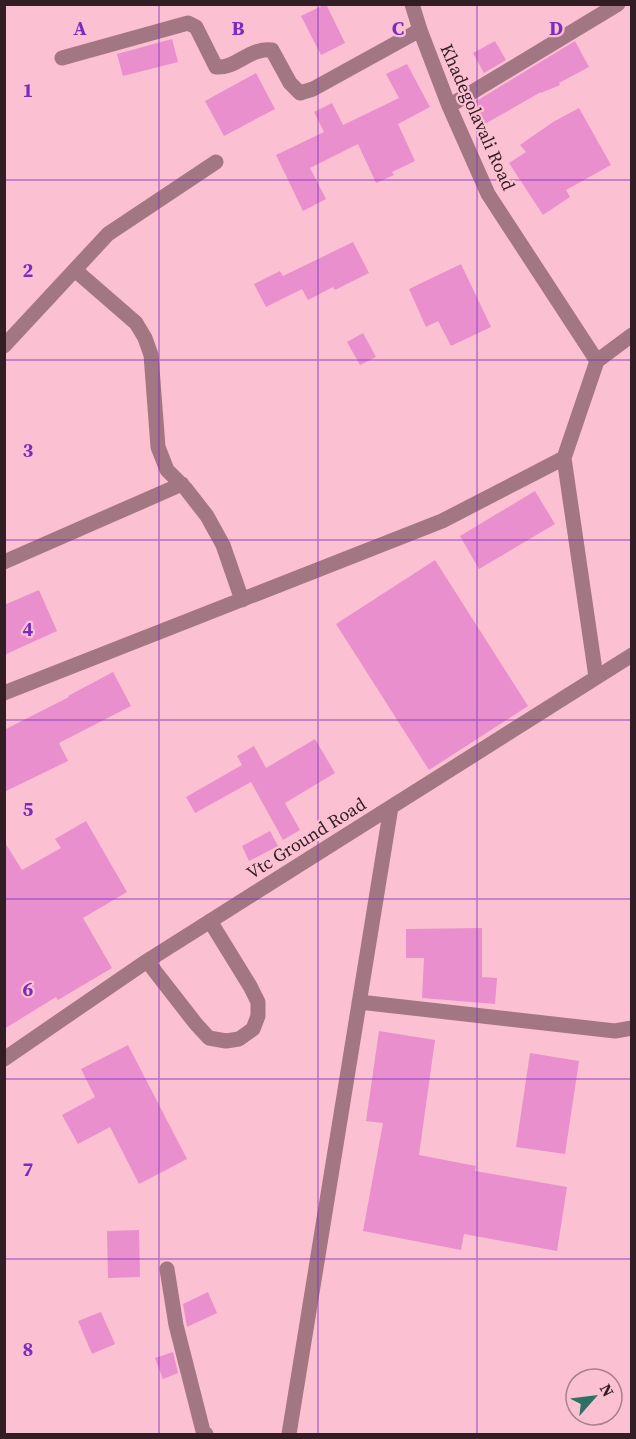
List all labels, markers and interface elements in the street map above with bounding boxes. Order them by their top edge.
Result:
text: A [73,14,87,42]
text: B [231,14,245,42]
text: C [392,14,404,42]
text: D [549,14,563,42]
street label: Khadegolavali Road [434,40,522,194]
text: 1 [23,76,33,104]
text: 2 [23,256,34,284]
text: 3 [23,436,34,464]
text: 4 [23,615,34,643]
street label: Vtc Ground Road [242,791,370,885]
text: 5 [23,795,34,823]
text: 6 [23,975,34,1003]
text: 7 [23,1155,34,1183]
text: 8 [23,1335,33,1363]
north arrow [564,1367,624,1427]
text: N [595,1380,620,1401]

